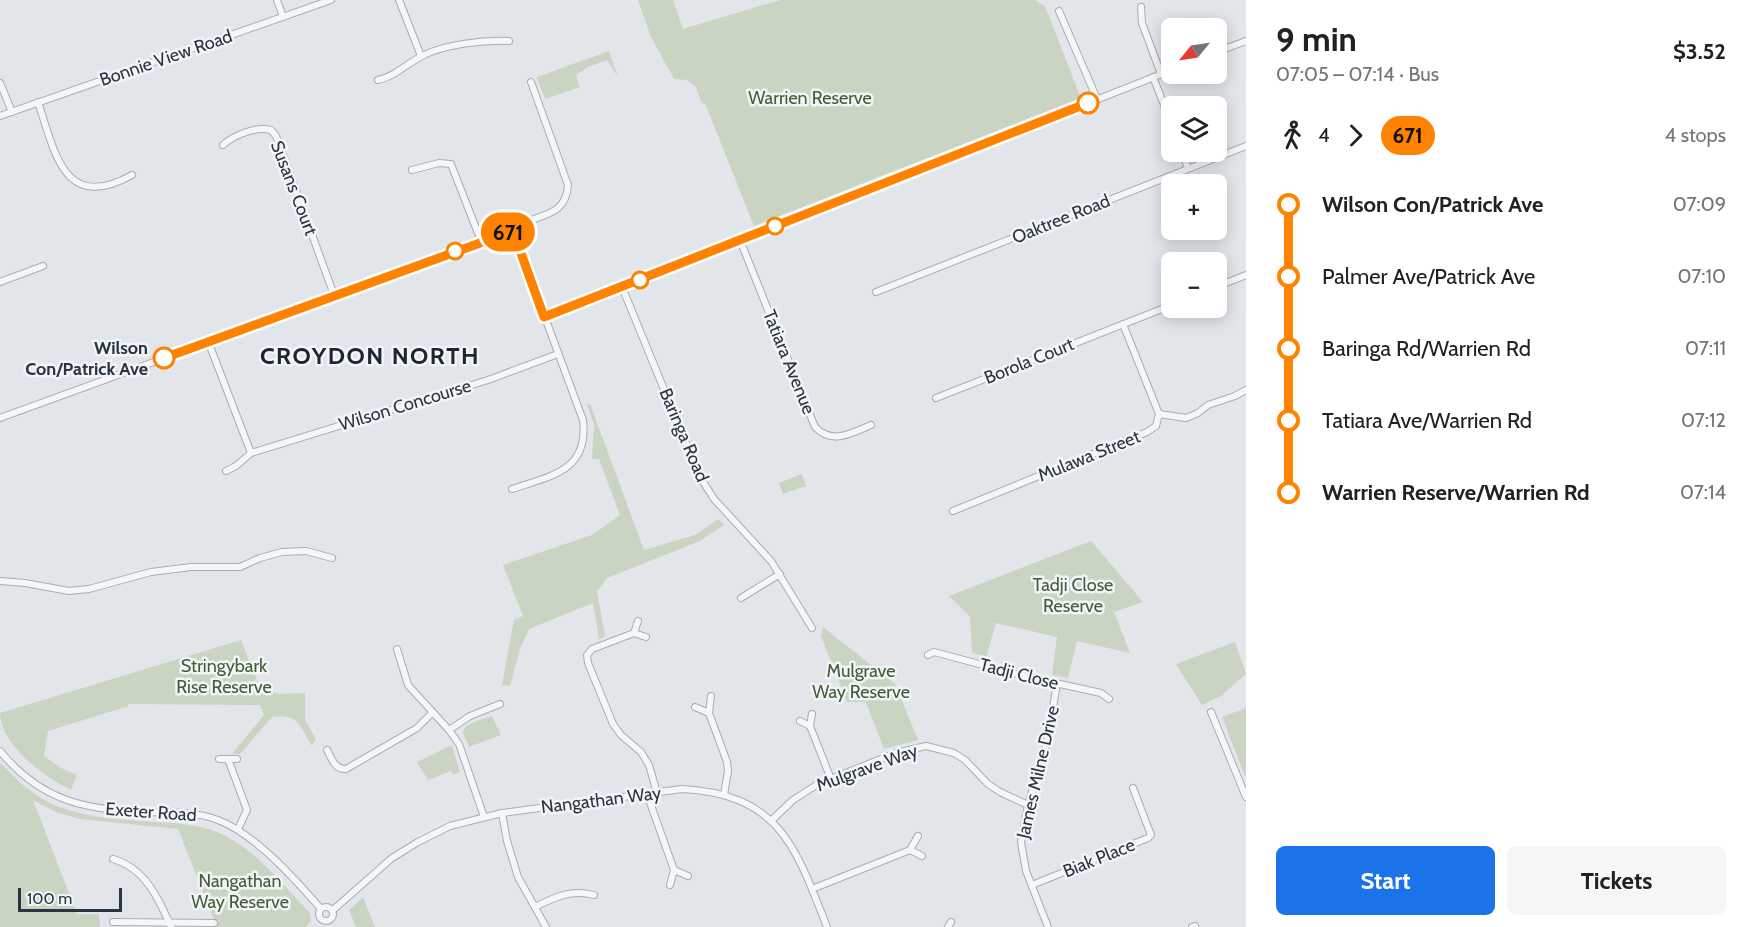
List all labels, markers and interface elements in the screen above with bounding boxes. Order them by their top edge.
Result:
north arrow [1161,18,1227,84]
map controls [1161,18,1227,318]
text: 9 min [1276,19,1357,59]
street label: Bonnie View Road [97,25,235,91]
text: $3.52 [1673,38,1726,65]
text: 07:05 – 07:14 · Bus [1276,62,1439,86]
park label: Warrien Reserve [748,87,872,109]
unlabelled marker [1077,92,1099,114]
button: layers [1161,96,1227,162]
icon: walk [1276,119,1309,152]
icon: forward [1339,119,1372,152]
text: 4 [1318,123,1330,147]
text: 671 [1393,123,1423,148]
text: 4 stops [1665,123,1726,147]
street label: Susans Court [266,138,322,238]
button: + [1161,174,1227,240]
street label: Oaktree Road [1009,189,1113,249]
text: Wilson Con/Patrick Ave [1322,191,1543,218]
text: 07:09 [1673,192,1726,216]
line badge: 671 [474,212,542,252]
unlabelled marker [766,217,784,235]
text: 671 [493,220,523,245]
unlabelled marker [446,242,464,260]
button: − [1161,252,1227,318]
text: Palmer Ave/Patrick Ave [1322,263,1535,290]
text: 07:10 [1678,264,1726,288]
unlabelled marker [631,271,649,289]
street label: Tatiara Avenue [758,307,820,417]
street label: Borola Court [981,333,1077,389]
text: Baringa Rd/Warrien Rd [1322,335,1531,362]
text: 07:11 [1685,336,1726,360]
place label: Wilson Con/Patrick Ave [25,337,148,380]
district label: CROYDON NORTH [260,341,480,370]
marker: Wilson Con/Patrick Ave [153,347,175,369]
street label: Wilson Concourse [336,374,474,436]
street label: Baringa Road [654,385,714,485]
text: Tatiara Ave/Warrien Rd [1322,407,1532,434]
text: 07:12 [1681,408,1726,432]
street label: Mulawa Street [1035,425,1143,487]
text: Warrien Reserve/Warrien Rd [1322,479,1590,506]
text: 07:14 [1680,480,1726,504]
park label: Tadji Close Reserve [1033,574,1113,617]
street label: Tadji Close [977,654,1061,694]
park label: Stringybark Rise Reserve [176,655,272,698]
park label: Mulgrave Way Reserve [812,660,910,703]
street label: James Milne Drive [1012,703,1064,842]
street label: Mulgrave Way [813,739,921,797]
street label: Nangathan Way [540,782,662,818]
street label: Exeter Road [105,798,197,826]
street label: Biak Place [1060,834,1138,882]
button: Start [1276,846,1495,915]
button: Tickets [1507,846,1726,915]
park label: Nangathan Way Reserve [191,870,289,913]
scale bar [18,885,122,912]
text: 100 m [27,889,72,908]

